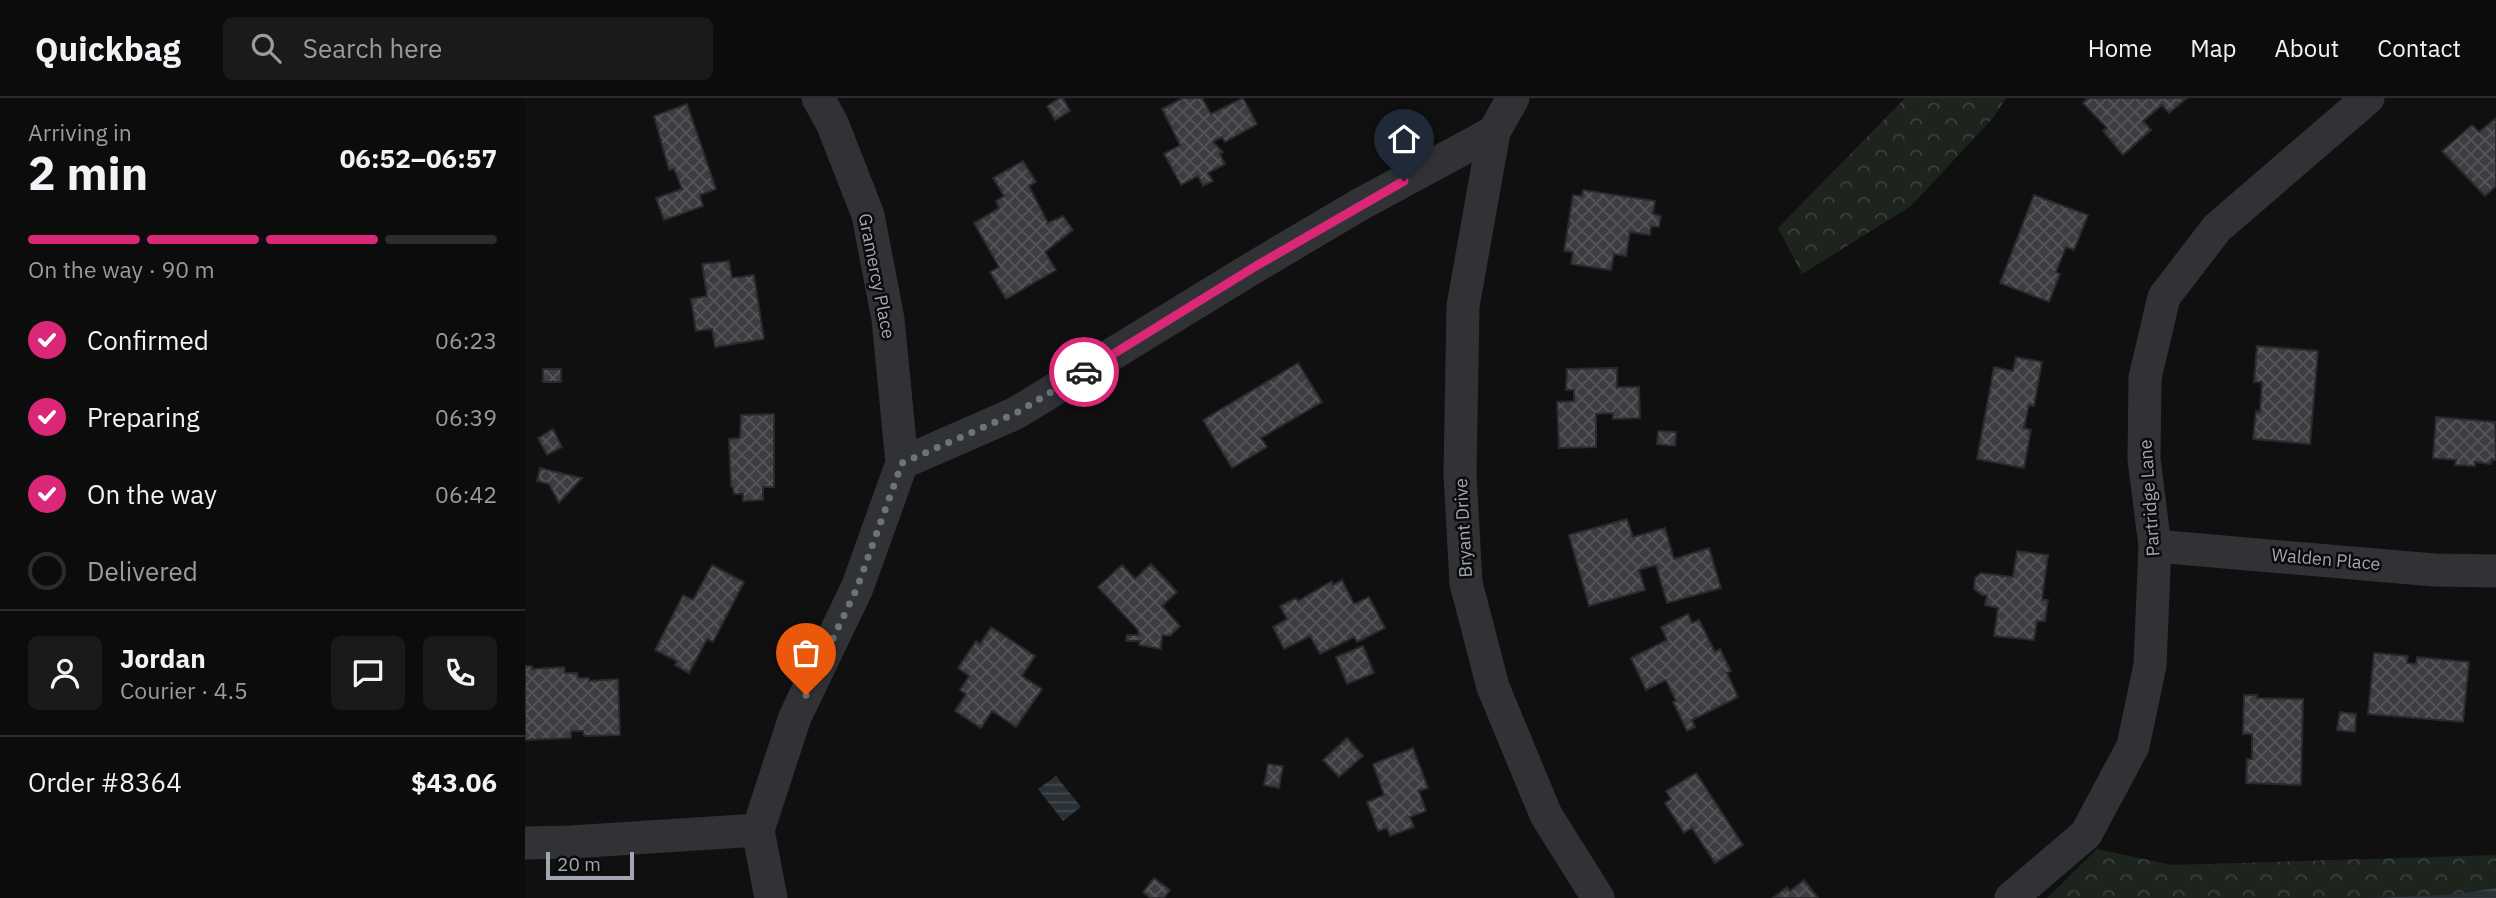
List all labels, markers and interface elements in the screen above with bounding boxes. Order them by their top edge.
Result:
search box [223,17,713,80]
text: Quickbag [35,27,181,70]
icon: search [247,29,285,67]
text: Search here [303,31,442,65]
text: Home [2088,32,2152,64]
text: Map [2190,32,2236,64]
text: About [2274,32,2339,64]
text: Contact [2377,32,2461,64]
pin [1374,109,1434,181]
text: Arriving in [28,117,132,147]
icon: home [1385,120,1423,158]
text: 06:52–06:57 [340,141,497,175]
text: 2 min [28,143,148,203]
street label: Gramercy Place [854,211,900,341]
text: On the way · 90 m [28,254,215,284]
icon: check [28,321,66,359]
text: Confirmed [87,323,209,357]
text: 06:23 [435,325,497,355]
courier [1049,337,1119,407]
icon: car [1065,353,1103,391]
icon: check [28,398,66,436]
text: Preparing [87,400,200,434]
text: 06:39 [435,402,497,432]
street label: Partridge Lane [2133,439,2165,557]
icon: check [28,475,66,513]
text: On the way [87,477,217,511]
street label: Bryant Drive [1449,478,1477,578]
text: 06:42 [435,479,497,509]
street label: Walden Place [2271,543,2382,575]
text: Delivered [87,554,198,588]
pin [776,623,836,695]
icon: bag [787,634,825,672]
button: person [28,636,102,710]
button: chat [331,636,405,710]
button: phone [423,636,497,710]
text: Jordan [120,641,206,675]
text: Courier · 4.5 [120,675,248,705]
text: Order #8364 [28,765,182,799]
text: $43.06 [411,765,497,799]
scale bar [546,849,633,881]
text: 20 m [557,852,601,876]

